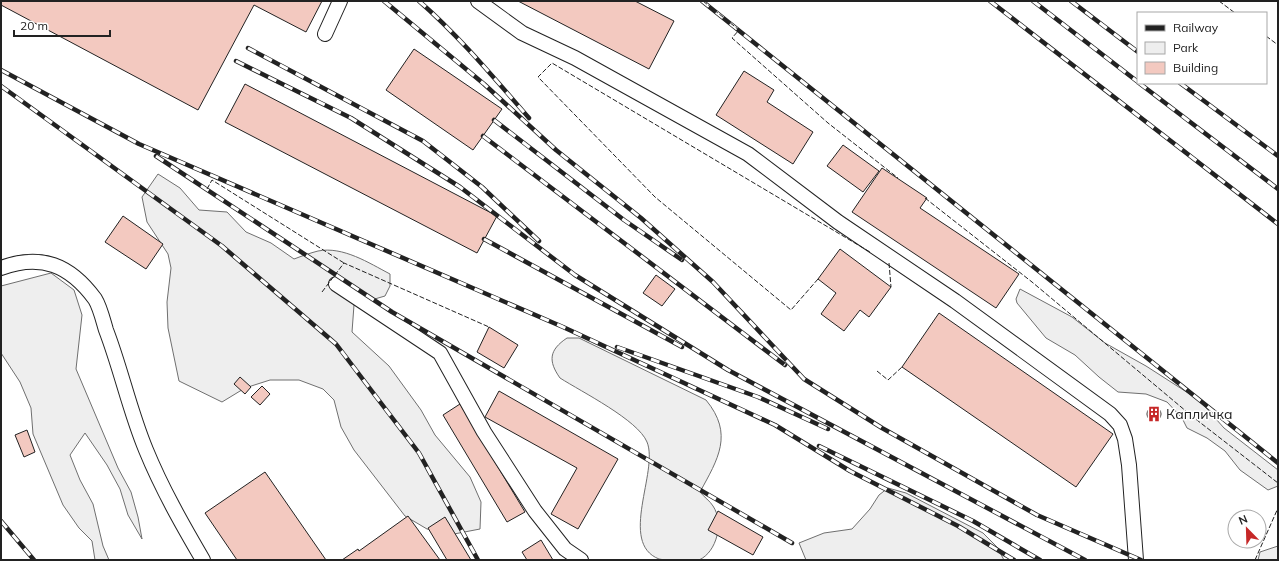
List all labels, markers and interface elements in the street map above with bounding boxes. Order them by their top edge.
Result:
scale bar [14,12,110,38]
legend [1137,12,1267,84]
text: 20 m [20,18,48,33]
text: Railway [1173,20,1219,35]
text: Park [1173,40,1199,55]
text: Building [1173,60,1218,75]
building icon: Капличка [1145,405,1163,423]
place label: Капличка [1166,405,1233,423]
north arrow [1227,509,1267,549]
text: N [1237,512,1250,528]

